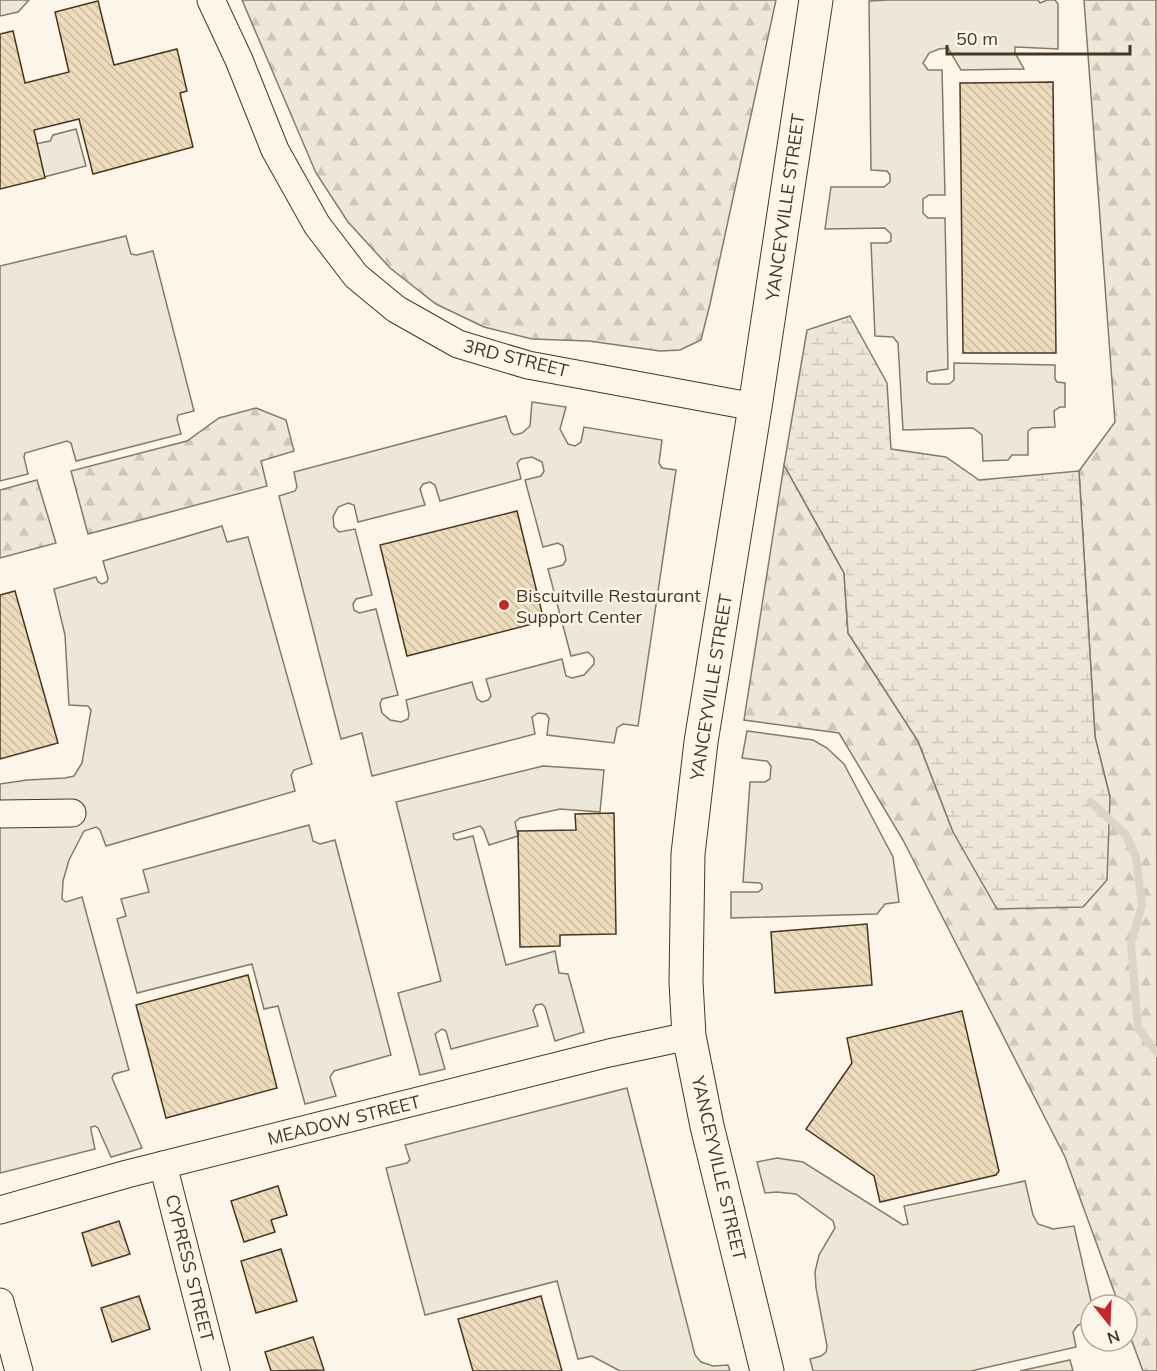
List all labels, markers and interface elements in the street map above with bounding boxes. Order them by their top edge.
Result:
scale bar [947,18,1130,56]
text: 50 m [956,27,998,50]
street label: YANCEYVILLE STREET [760,112,810,303]
street label: 3RD STREET [461,334,571,382]
place label: Biscuitville Restaurant Support Center [516,584,701,628]
street label: YANCEYVILLE STREET [685,592,737,783]
marker: Biscuitville Restaurant Support Center [497,598,511,612]
street label: YANCEYVILLE STREET [686,1073,751,1263]
street label: MEADOW STREET [265,1090,423,1150]
street label: CYPRESS STREET [161,1192,219,1344]
north arrow [1079,1293,1139,1353]
text: N [1105,1326,1122,1349]

